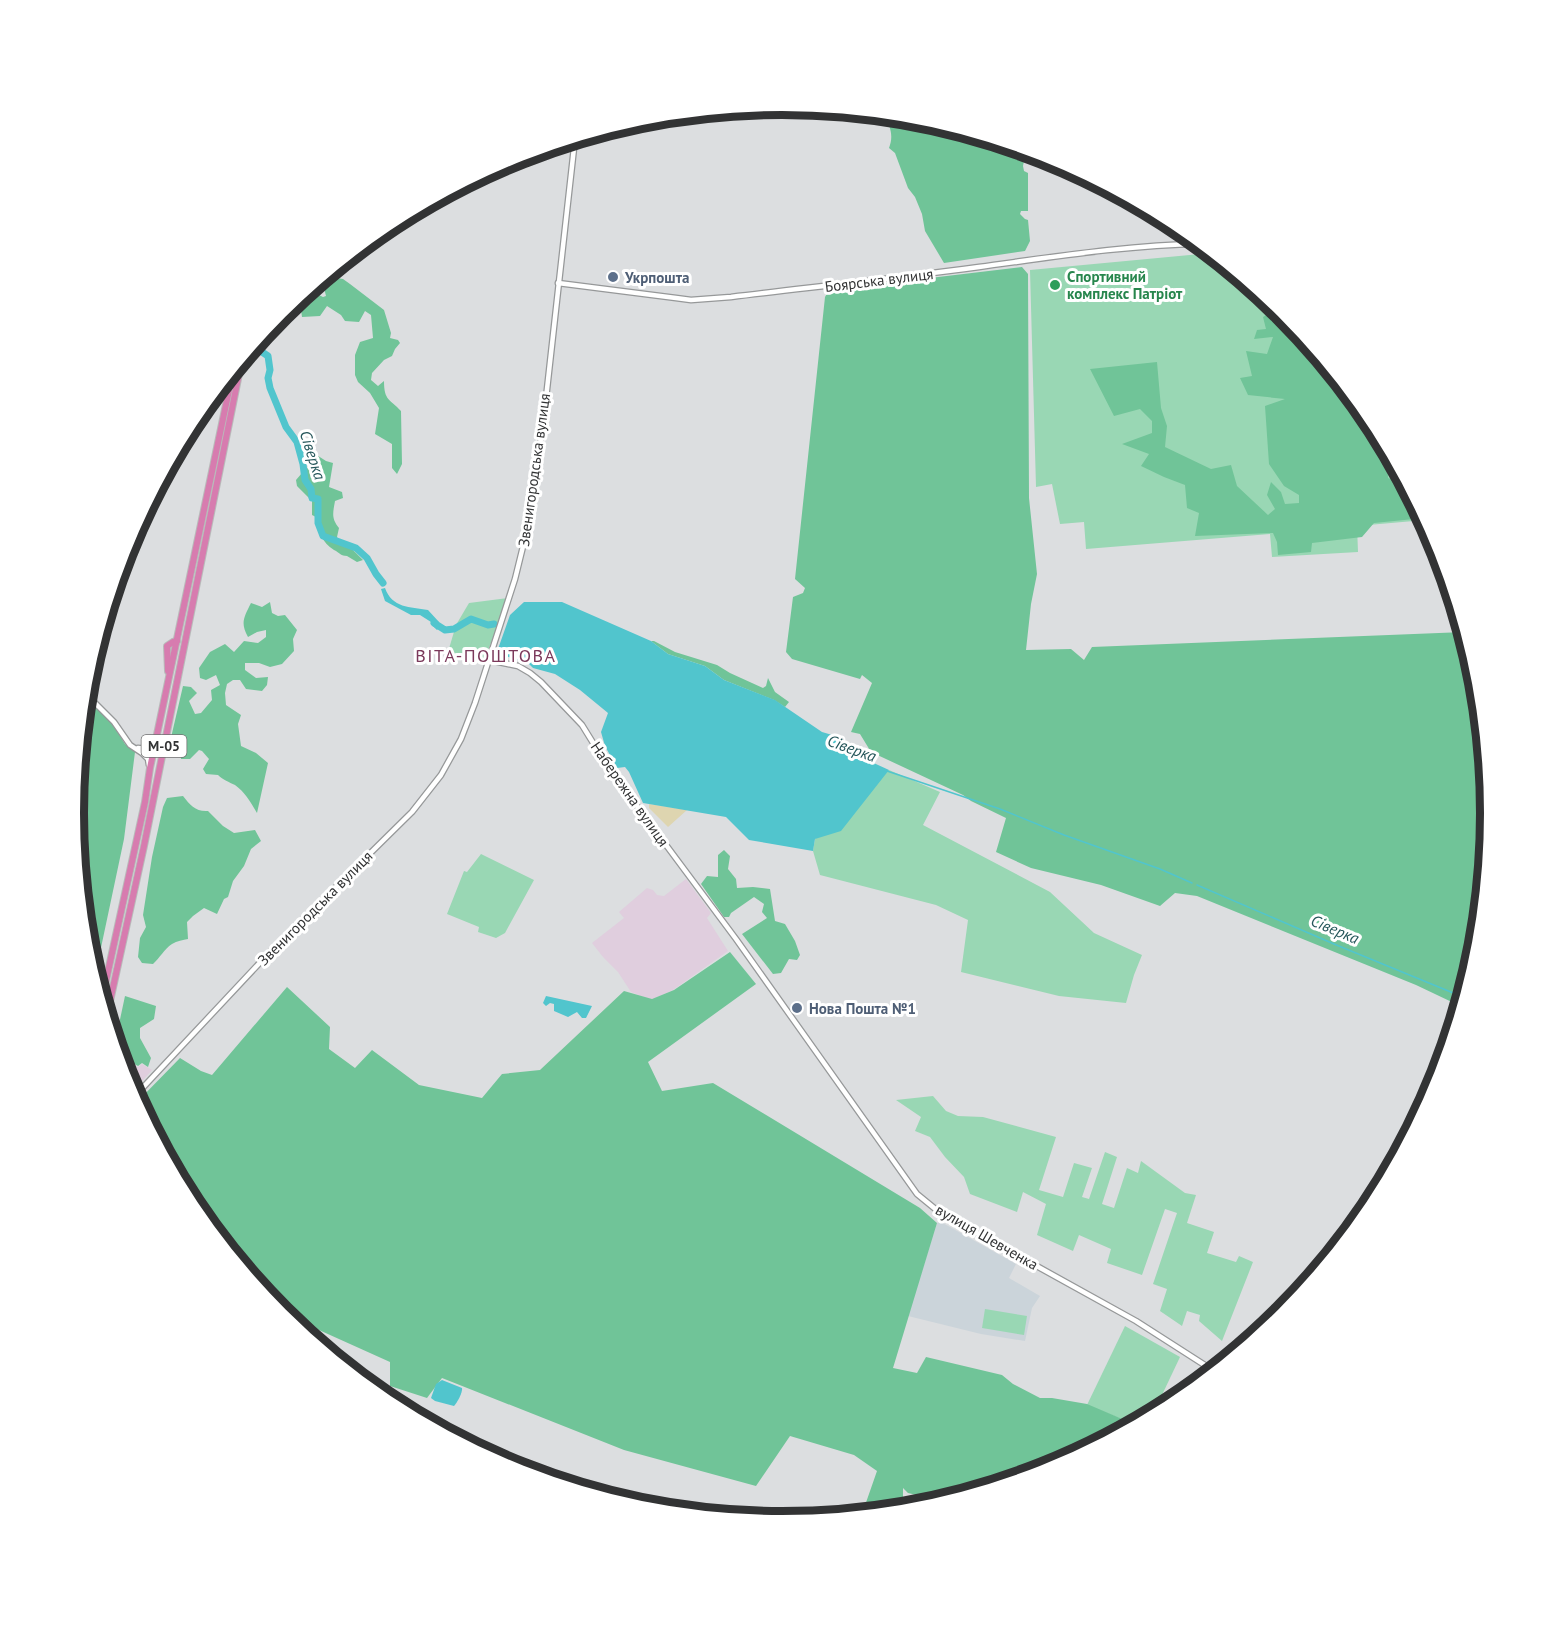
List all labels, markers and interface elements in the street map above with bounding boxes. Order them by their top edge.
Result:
street label: Боярська вулиця [824,264,934,296]
place label: Спортивний комплекс Патріот [1067,267,1183,303]
place label: Укрпошта [624,268,689,287]
marker: Укрпошта [606,270,620,284]
marker: Спортивний комплекс Патріот [1048,278,1062,292]
street label: Звенигородська вулиця [514,392,554,548]
water label: Сіверка [296,428,330,482]
district label: ВІТА-ПОШТОВА [415,644,557,667]
water label: Сіверка [825,730,879,766]
road number: М-05 [142,735,186,757]
street label: Набережна вулиця [587,738,673,850]
street label: Звенигородська вулиця [254,847,376,969]
water label: Сіверка [1308,910,1362,948]
place label: Нова Пошта №1 [809,999,916,1018]
marker: Нова Пошта №1 [790,1001,804,1015]
street label: вулиця Шевченка [932,1200,1042,1274]

